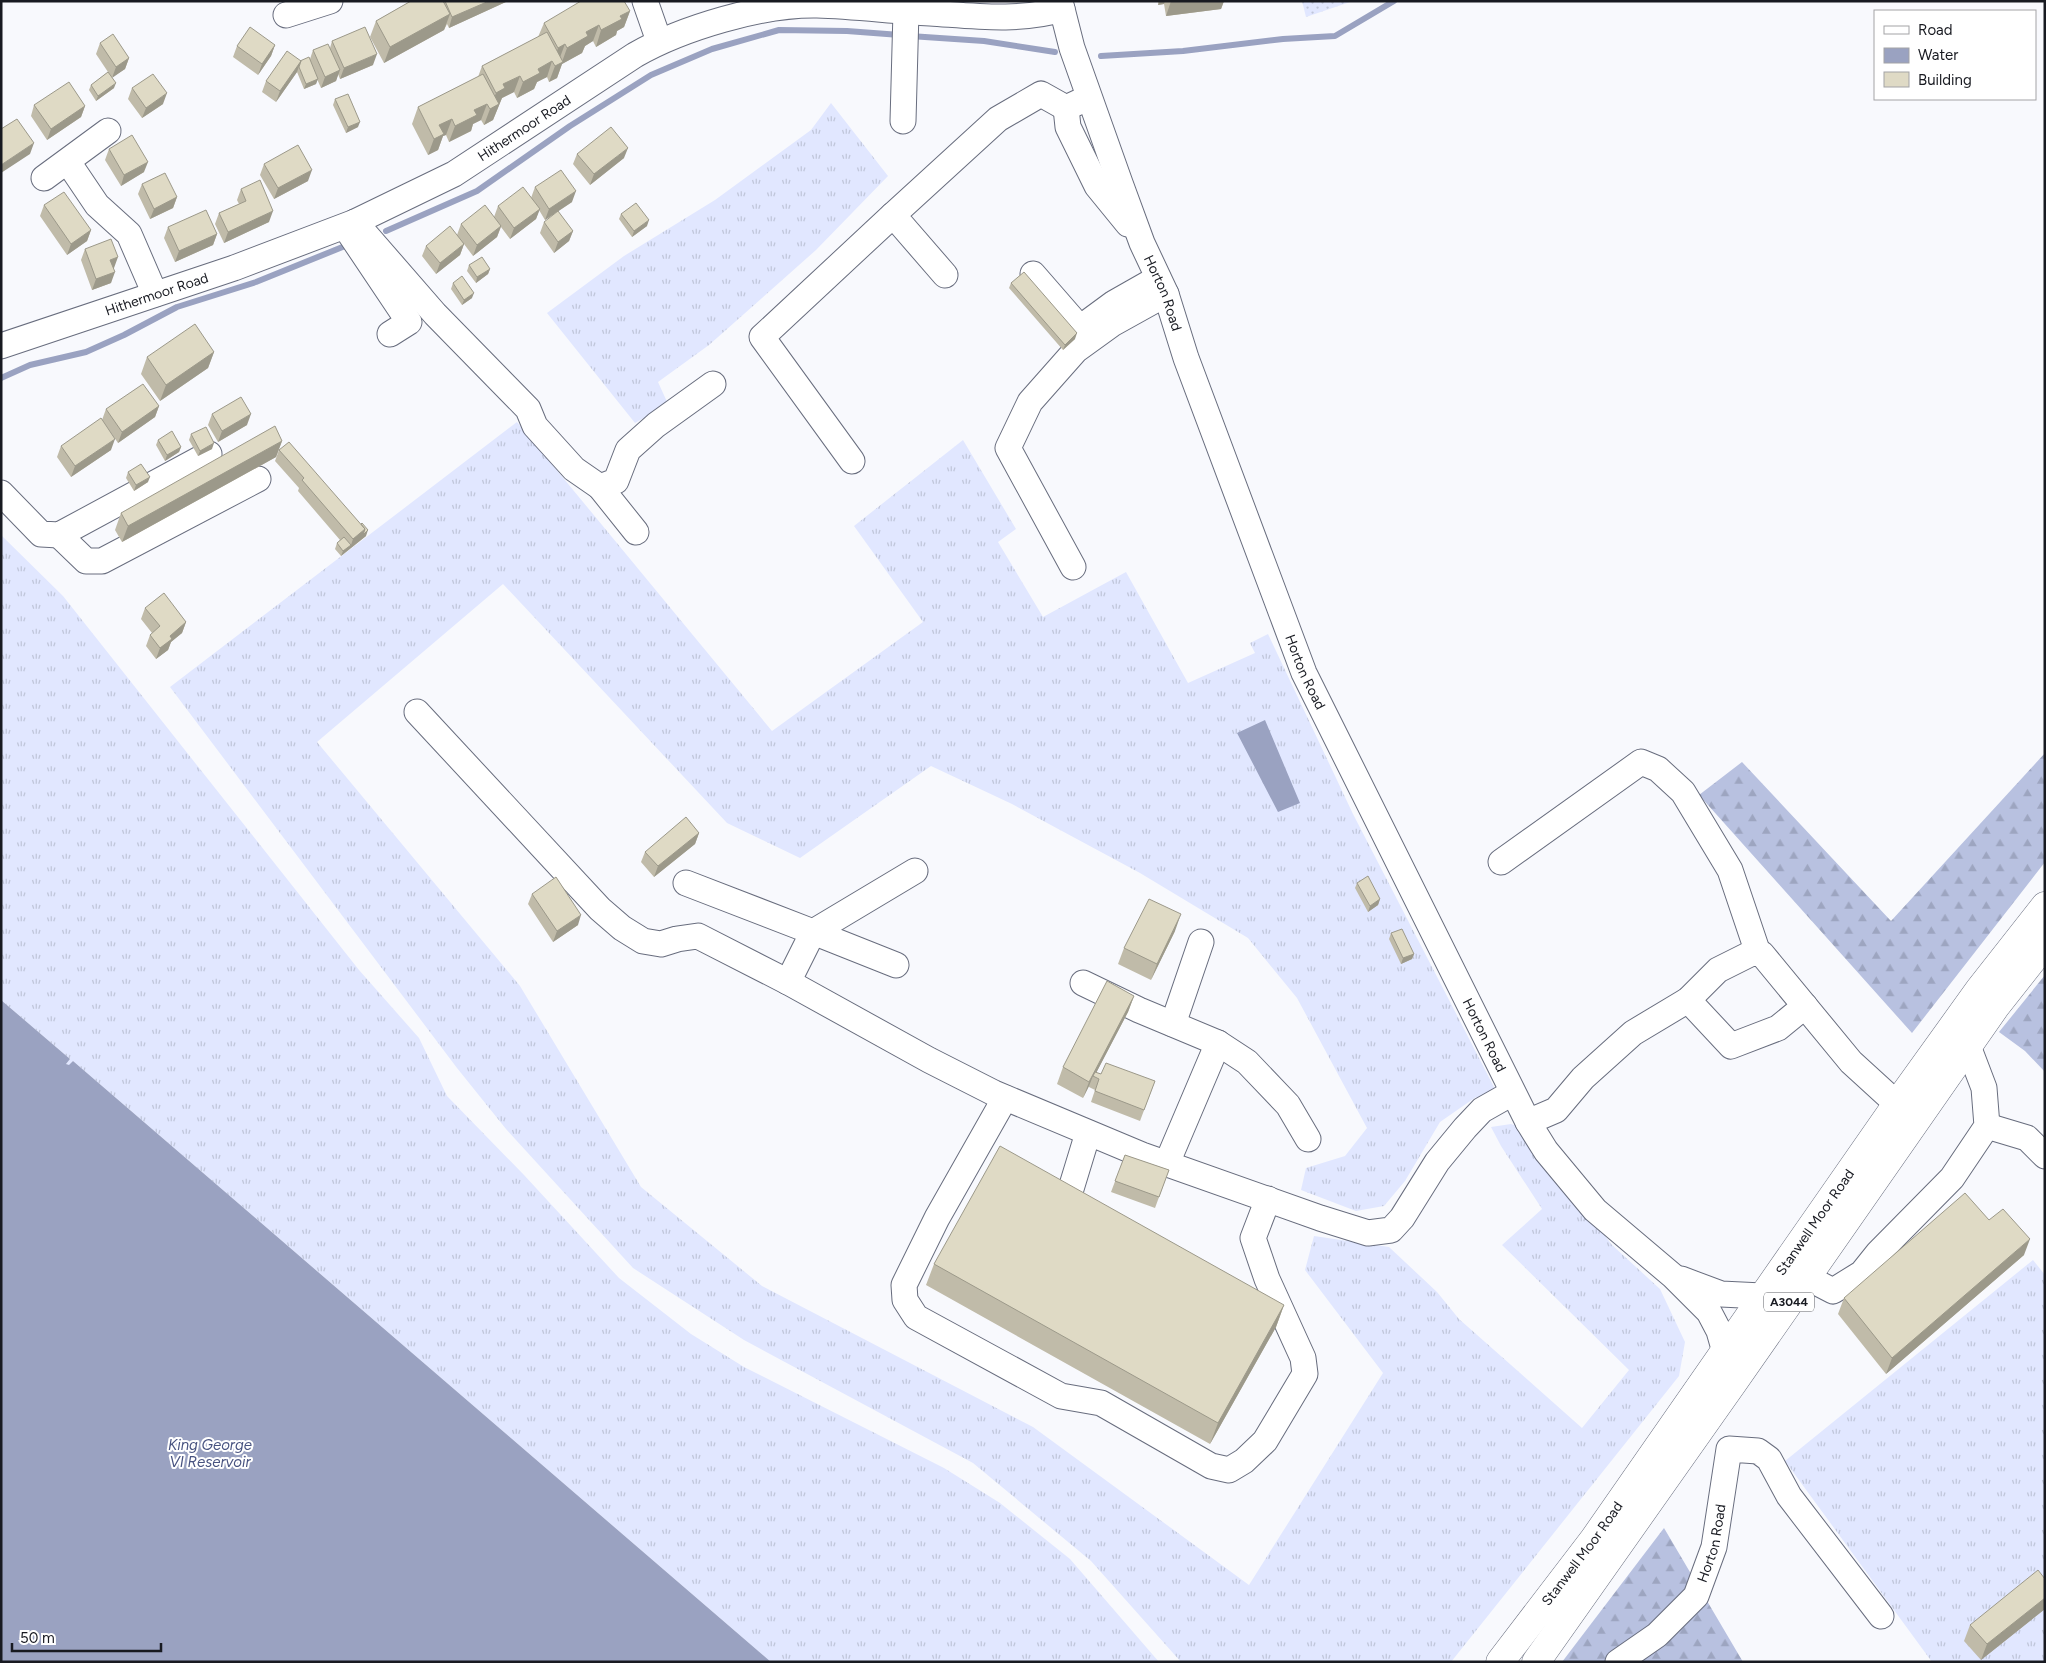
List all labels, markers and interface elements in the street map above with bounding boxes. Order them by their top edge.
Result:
legend [1874,10,2036,100]
text: Road [1918,21,1953,39]
text: Water [1918,46,1958,64]
text: Building [1918,71,1972,89]
street label: Hithermoor Road [474,91,574,165]
street label: Horton Road [1140,252,1185,333]
street label: Hithermoor Road [103,269,210,319]
street label: Horton Road [1282,632,1329,712]
street label: Horton Road [1459,995,1510,1075]
street label: Stanwell Moor Road [1772,1166,1858,1278]
road number: A3044 [1764,1292,1814,1311]
water label: King George VI Reservoir [168,1436,252,1471]
street label: Stanwell Moor Road [1538,1498,1626,1609]
street label: Horton Road [1693,1503,1729,1585]
scale bar [12,1620,161,1652]
text: 50 m [20,1629,55,1647]

